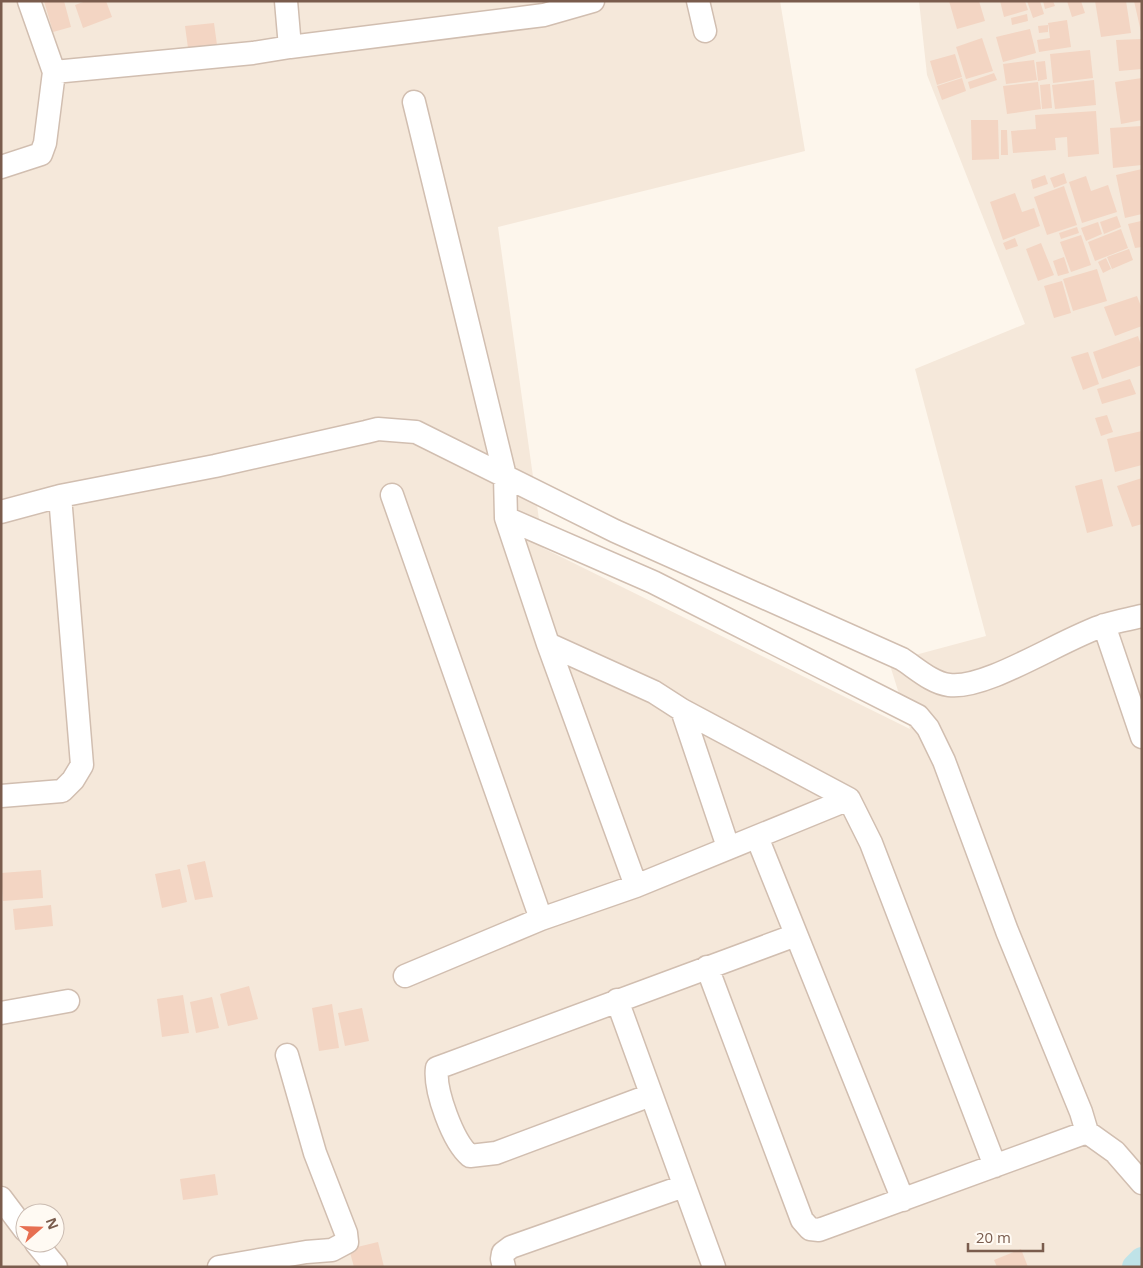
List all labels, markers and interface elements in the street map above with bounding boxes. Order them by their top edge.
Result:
north arrow [15,1203,65,1253]
text: N [42,1215,64,1232]
scale bar [968,1220,1043,1252]
text: 20 m [976,1227,1011,1247]

